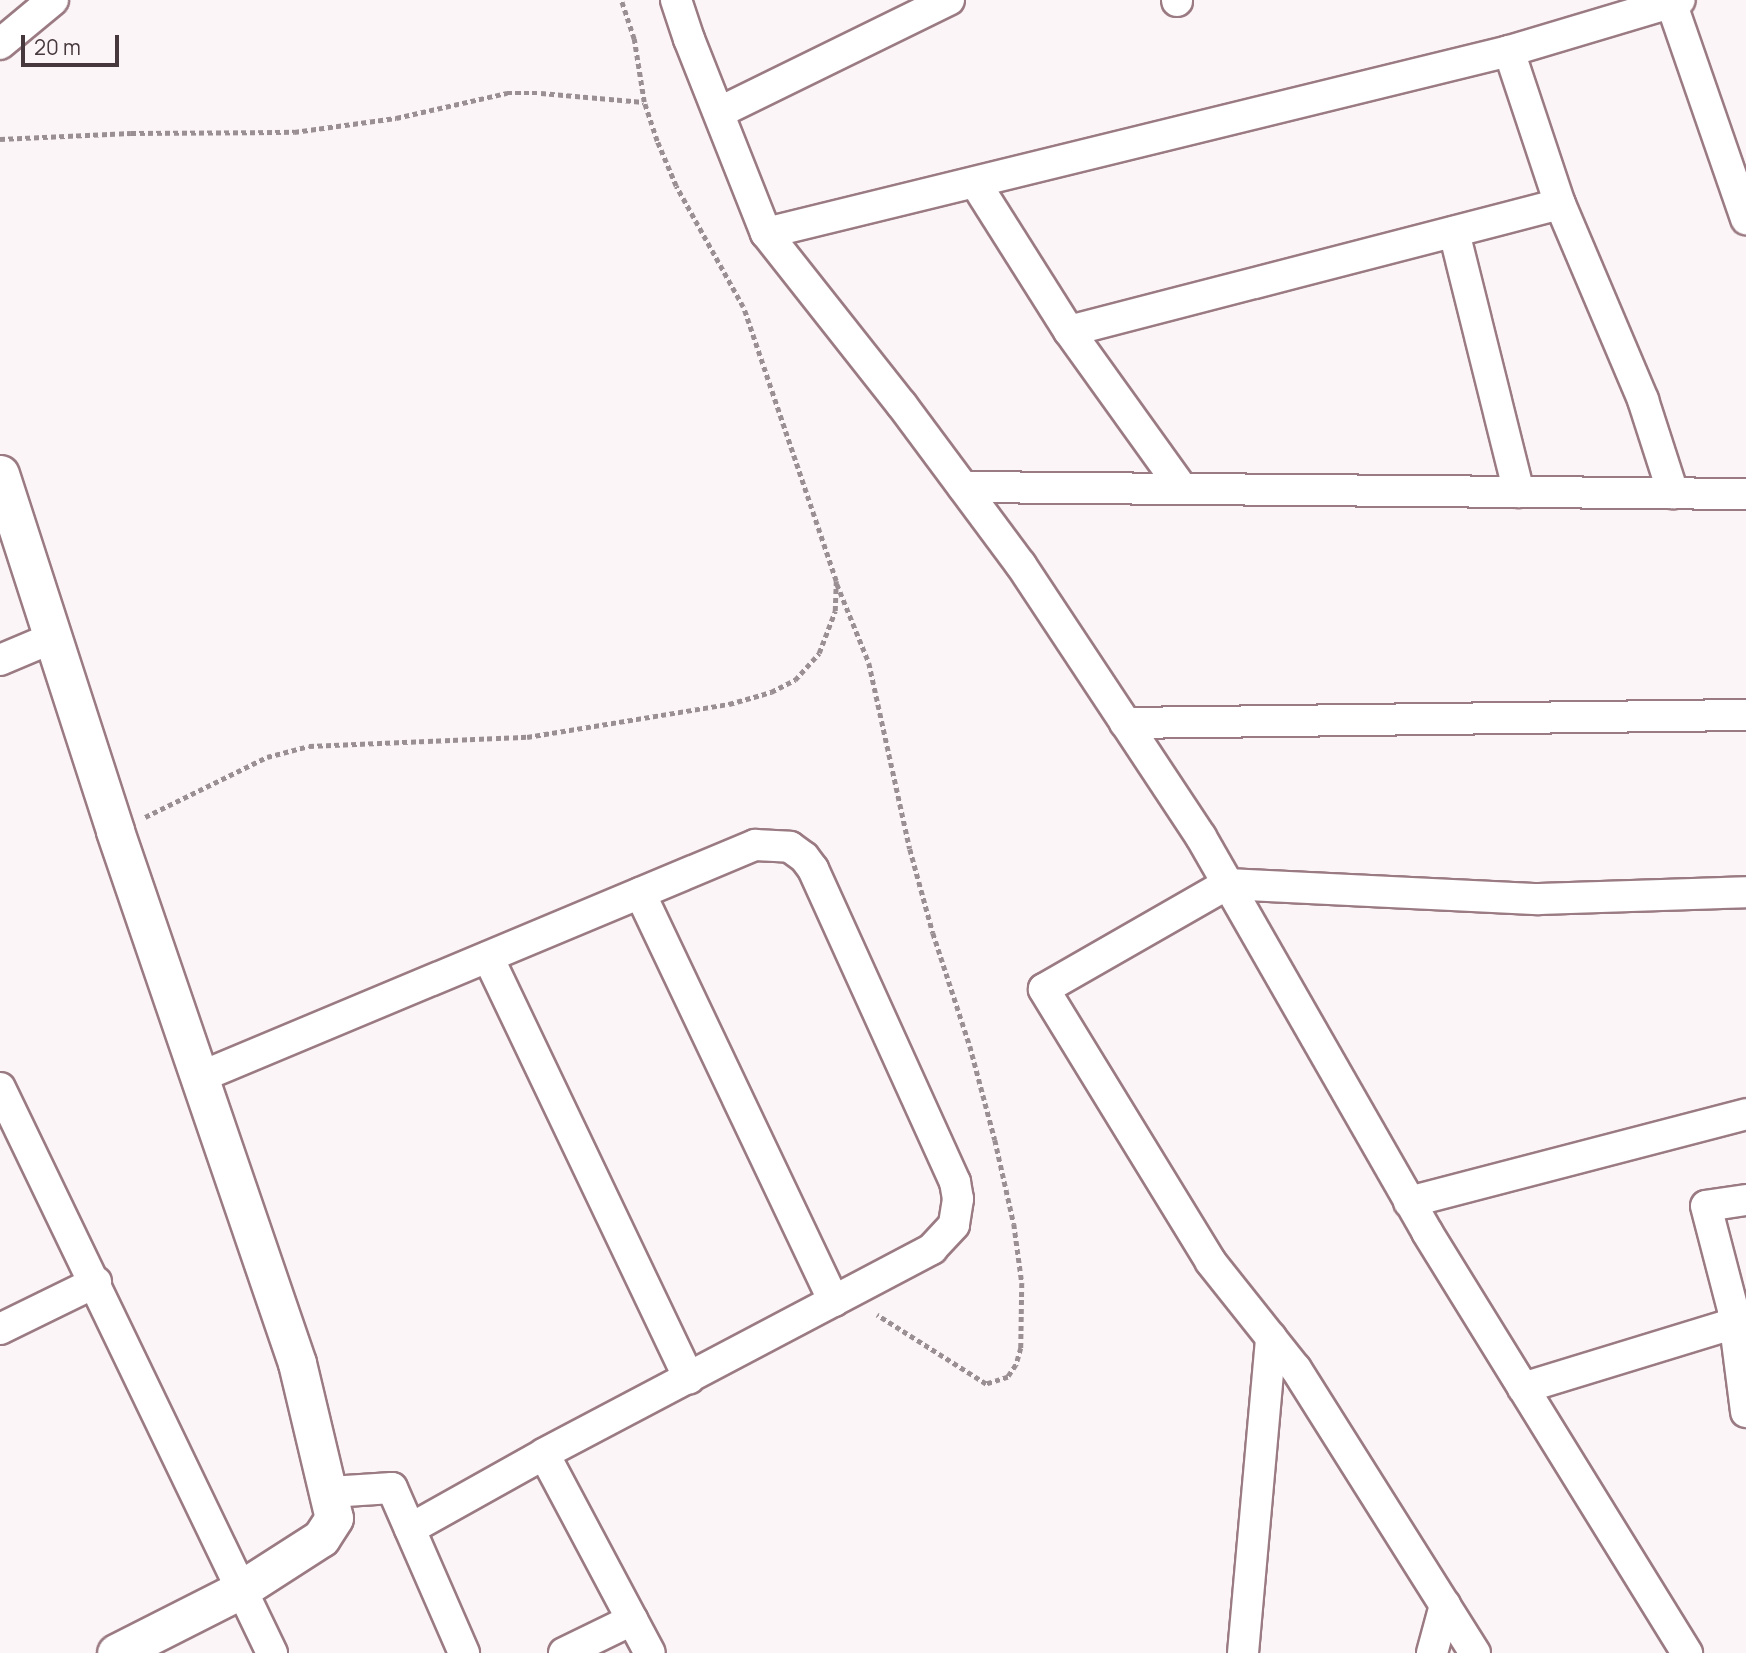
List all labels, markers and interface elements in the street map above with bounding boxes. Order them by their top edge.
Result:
scale bar [24,21,122,65]
text: 20 m [34,33,81,61]

